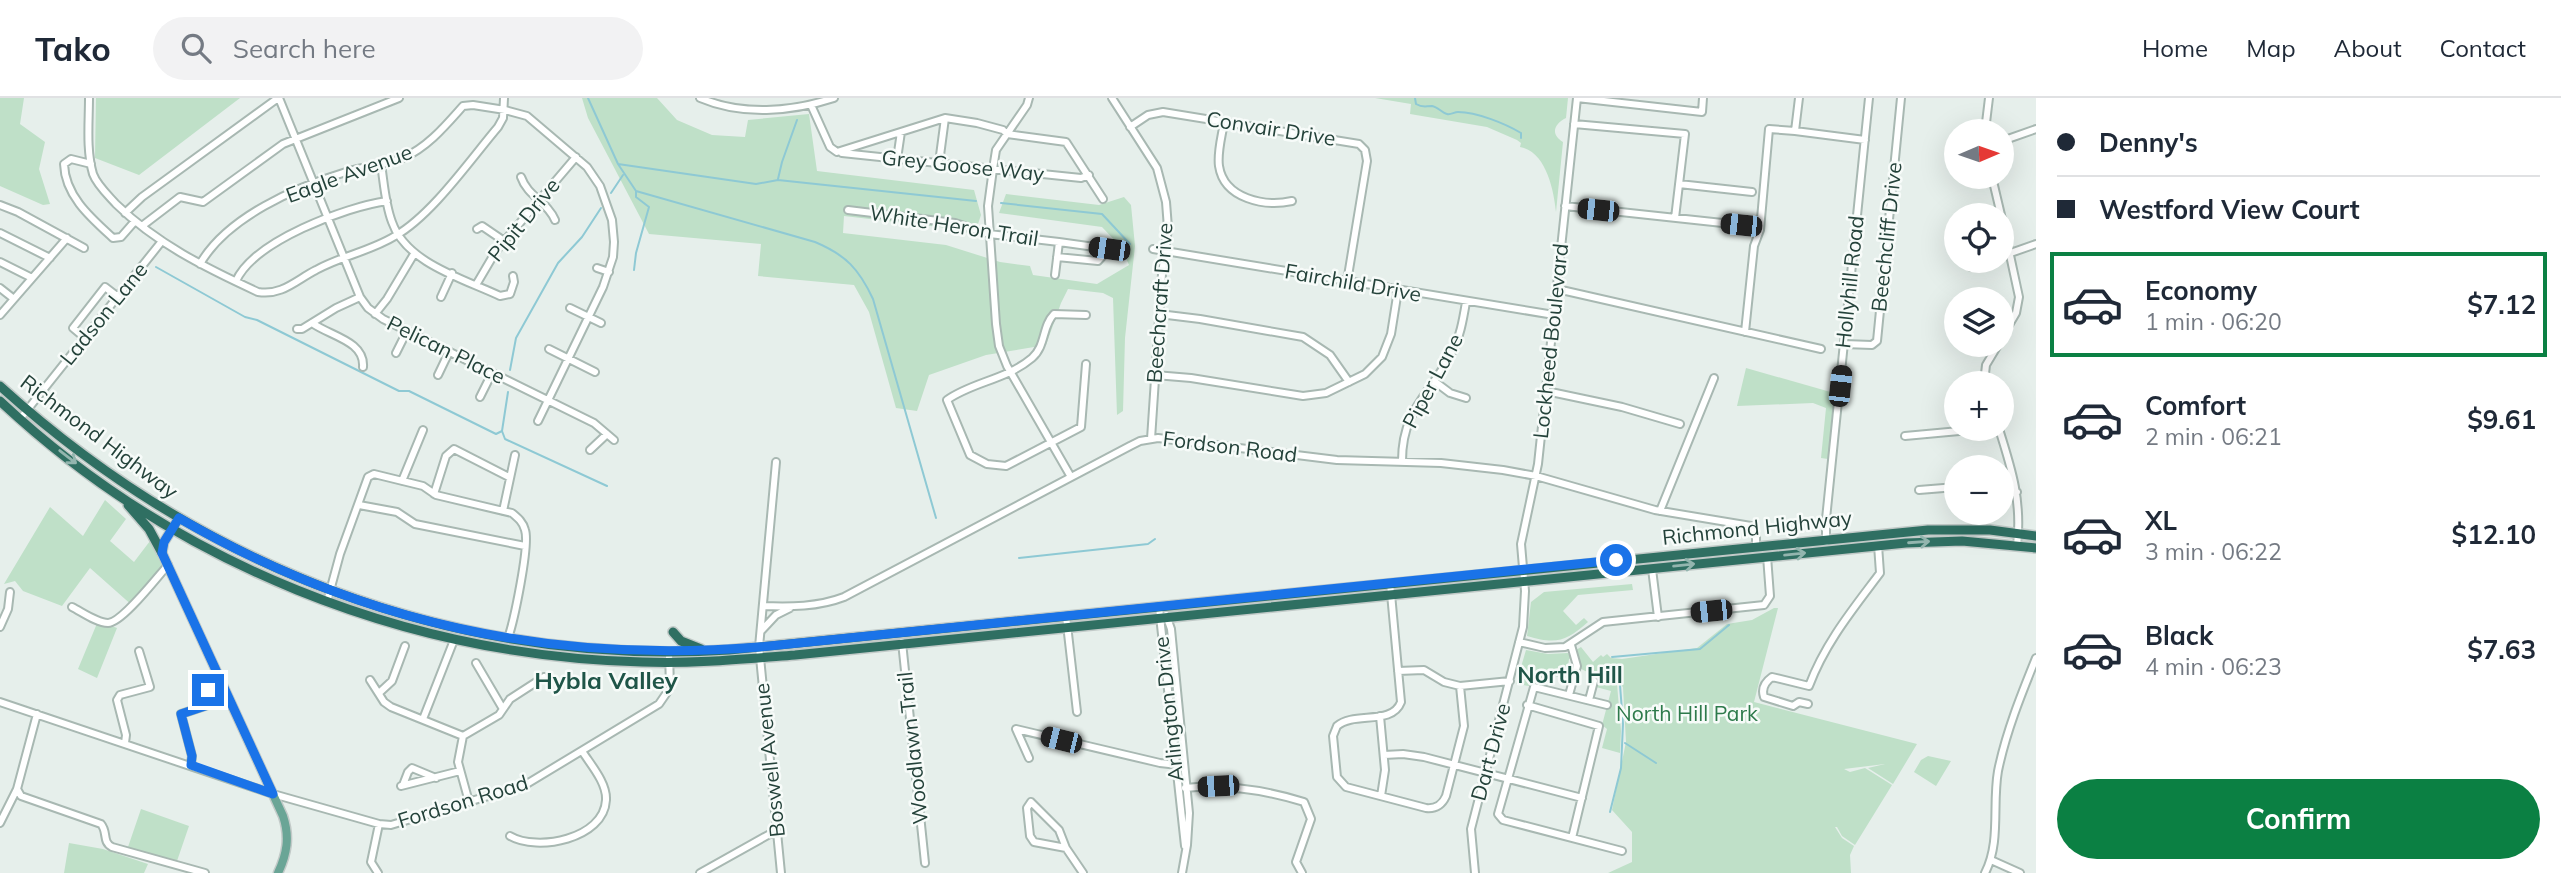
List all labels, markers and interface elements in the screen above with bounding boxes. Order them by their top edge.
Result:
search box [153,17,643,80]
text: Tako [35,28,111,69]
icon: search [177,29,215,67]
text: Search here [233,32,376,65]
text: Home [2142,33,2208,63]
text: Map [2246,33,2296,63]
text: About [2334,33,2402,63]
text: Contact [2440,33,2526,63]
street label: Convair Drive [1205,105,1337,151]
north arrow [1944,119,2014,189]
map controls [1944,119,2014,525]
text: Denny's [2099,126,2198,159]
street label: Eagle Avenue [282,138,415,208]
street label: Grey Goose Way [881,144,1046,186]
street label: Beechcliff Drive [1865,161,1907,313]
street label: Pipit Drive [482,172,565,266]
text: Westford View Court [2099,193,2360,226]
car [1577,197,1620,223]
street label: White Heron Trail [868,199,1041,251]
button: locate [1944,203,2014,273]
car [1720,212,1763,238]
street label: Hollyhill Road [1829,214,1869,350]
street label: Beechcraft Drive [1140,222,1178,384]
car [1087,236,1132,262]
street label: Lockheed Boulevard [1527,242,1573,440]
street label: Ladson Lane [54,257,153,370]
street label: Fairchild Drive [1283,257,1423,307]
icon: car [2061,273,2124,336]
text: Economy [2145,274,2257,307]
button: layers [1944,287,2014,357]
text: $7.12 [2467,288,2536,321]
text: 1 min · 06:20 [2145,307,2282,336]
street label: Pelican Place [383,309,510,389]
street label: Piper Lane [1396,329,1468,432]
car [1828,364,1853,408]
street label: Richmond Highway [16,368,184,504]
button: + [1944,371,2014,441]
icon: car [2061,388,2124,451]
text: Comfort [2145,389,2246,422]
text: $9.61 [2467,403,2536,436]
text: 2 min · 06:21 [2145,422,2282,451]
street label: Fordson Road [1161,425,1299,467]
one-way arrow [59,449,77,464]
button: − [1944,455,2014,525]
icon: car [2061,503,2124,566]
street label: Richmond Highway [1661,504,1853,550]
text: XL [2145,504,2177,537]
text: $12.10 [2452,518,2536,551]
one-way arrow [1907,535,1930,548]
text: 3 min · 06:22 [2145,537,2282,566]
route start [1600,544,1632,576]
one-way arrow [1783,547,1805,560]
one-way arrow [1672,558,1695,571]
car [1690,598,1733,624]
icon: car [2061,618,2124,681]
text: Black [2145,619,2213,652]
text: $7.63 [2467,633,2536,666]
street label: Arlington Drive [1147,635,1189,783]
text: 4 min · 06:23 [2145,652,2282,681]
district label: North Hill [1517,660,1623,689]
district label: Hybla Valley [534,665,679,695]
street label: Woodlawn Trail [891,670,933,826]
route end [192,674,224,706]
street label: Boswell Avenue [748,682,790,838]
street label: Dart Drive [1465,700,1516,803]
park label: North Hill Park [1616,700,1758,726]
car [1039,725,1084,755]
street label: Fordson Road [394,769,531,833]
car [1197,774,1240,798]
button: Confirm [2057,779,2540,859]

